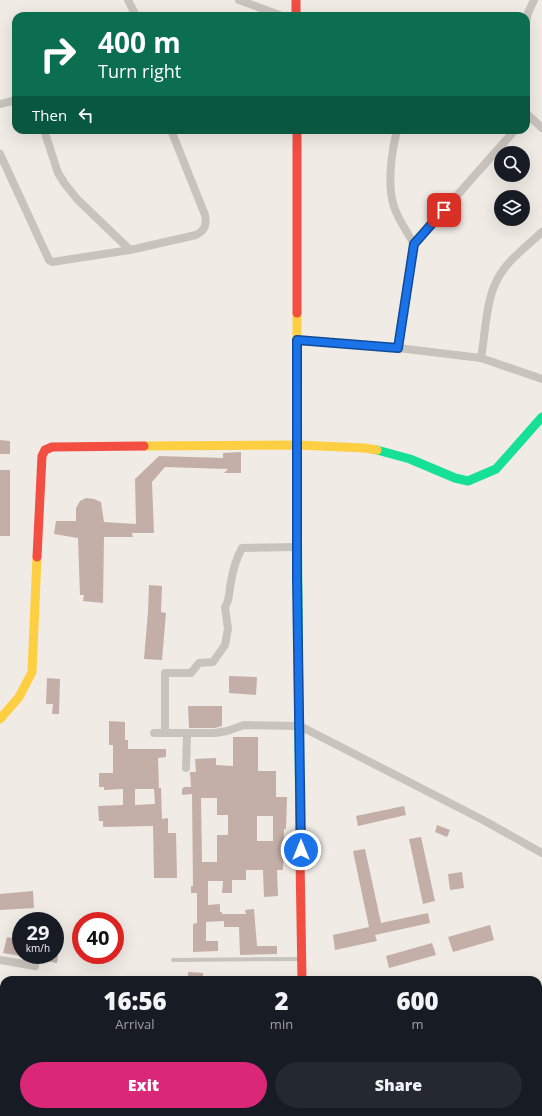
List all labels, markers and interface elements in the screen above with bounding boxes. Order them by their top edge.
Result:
text: 400 m [98,23,181,61]
icon: right [32,28,84,80]
text: Turn right [98,59,181,83]
icon: left [75,104,97,126]
text: Then [32,105,67,125]
map controls [494,146,530,226]
button: search [494,146,530,182]
button: layers [494,190,530,226]
pin [427,193,461,227]
icon: arrive [433,199,455,221]
position arrow [280,829,322,871]
speed limit sign: 40 [72,912,124,964]
text: 29 [27,919,49,946]
text: km/h [26,941,50,955]
text: 16:56 [103,984,167,1017]
text: 2 [274,984,289,1017]
text: 600 [396,984,439,1017]
text: Arrival [115,1015,154,1033]
text: min [270,1015,293,1033]
text: m [412,1015,424,1033]
button: Exit [20,1062,267,1108]
button: Share [275,1062,522,1108]

